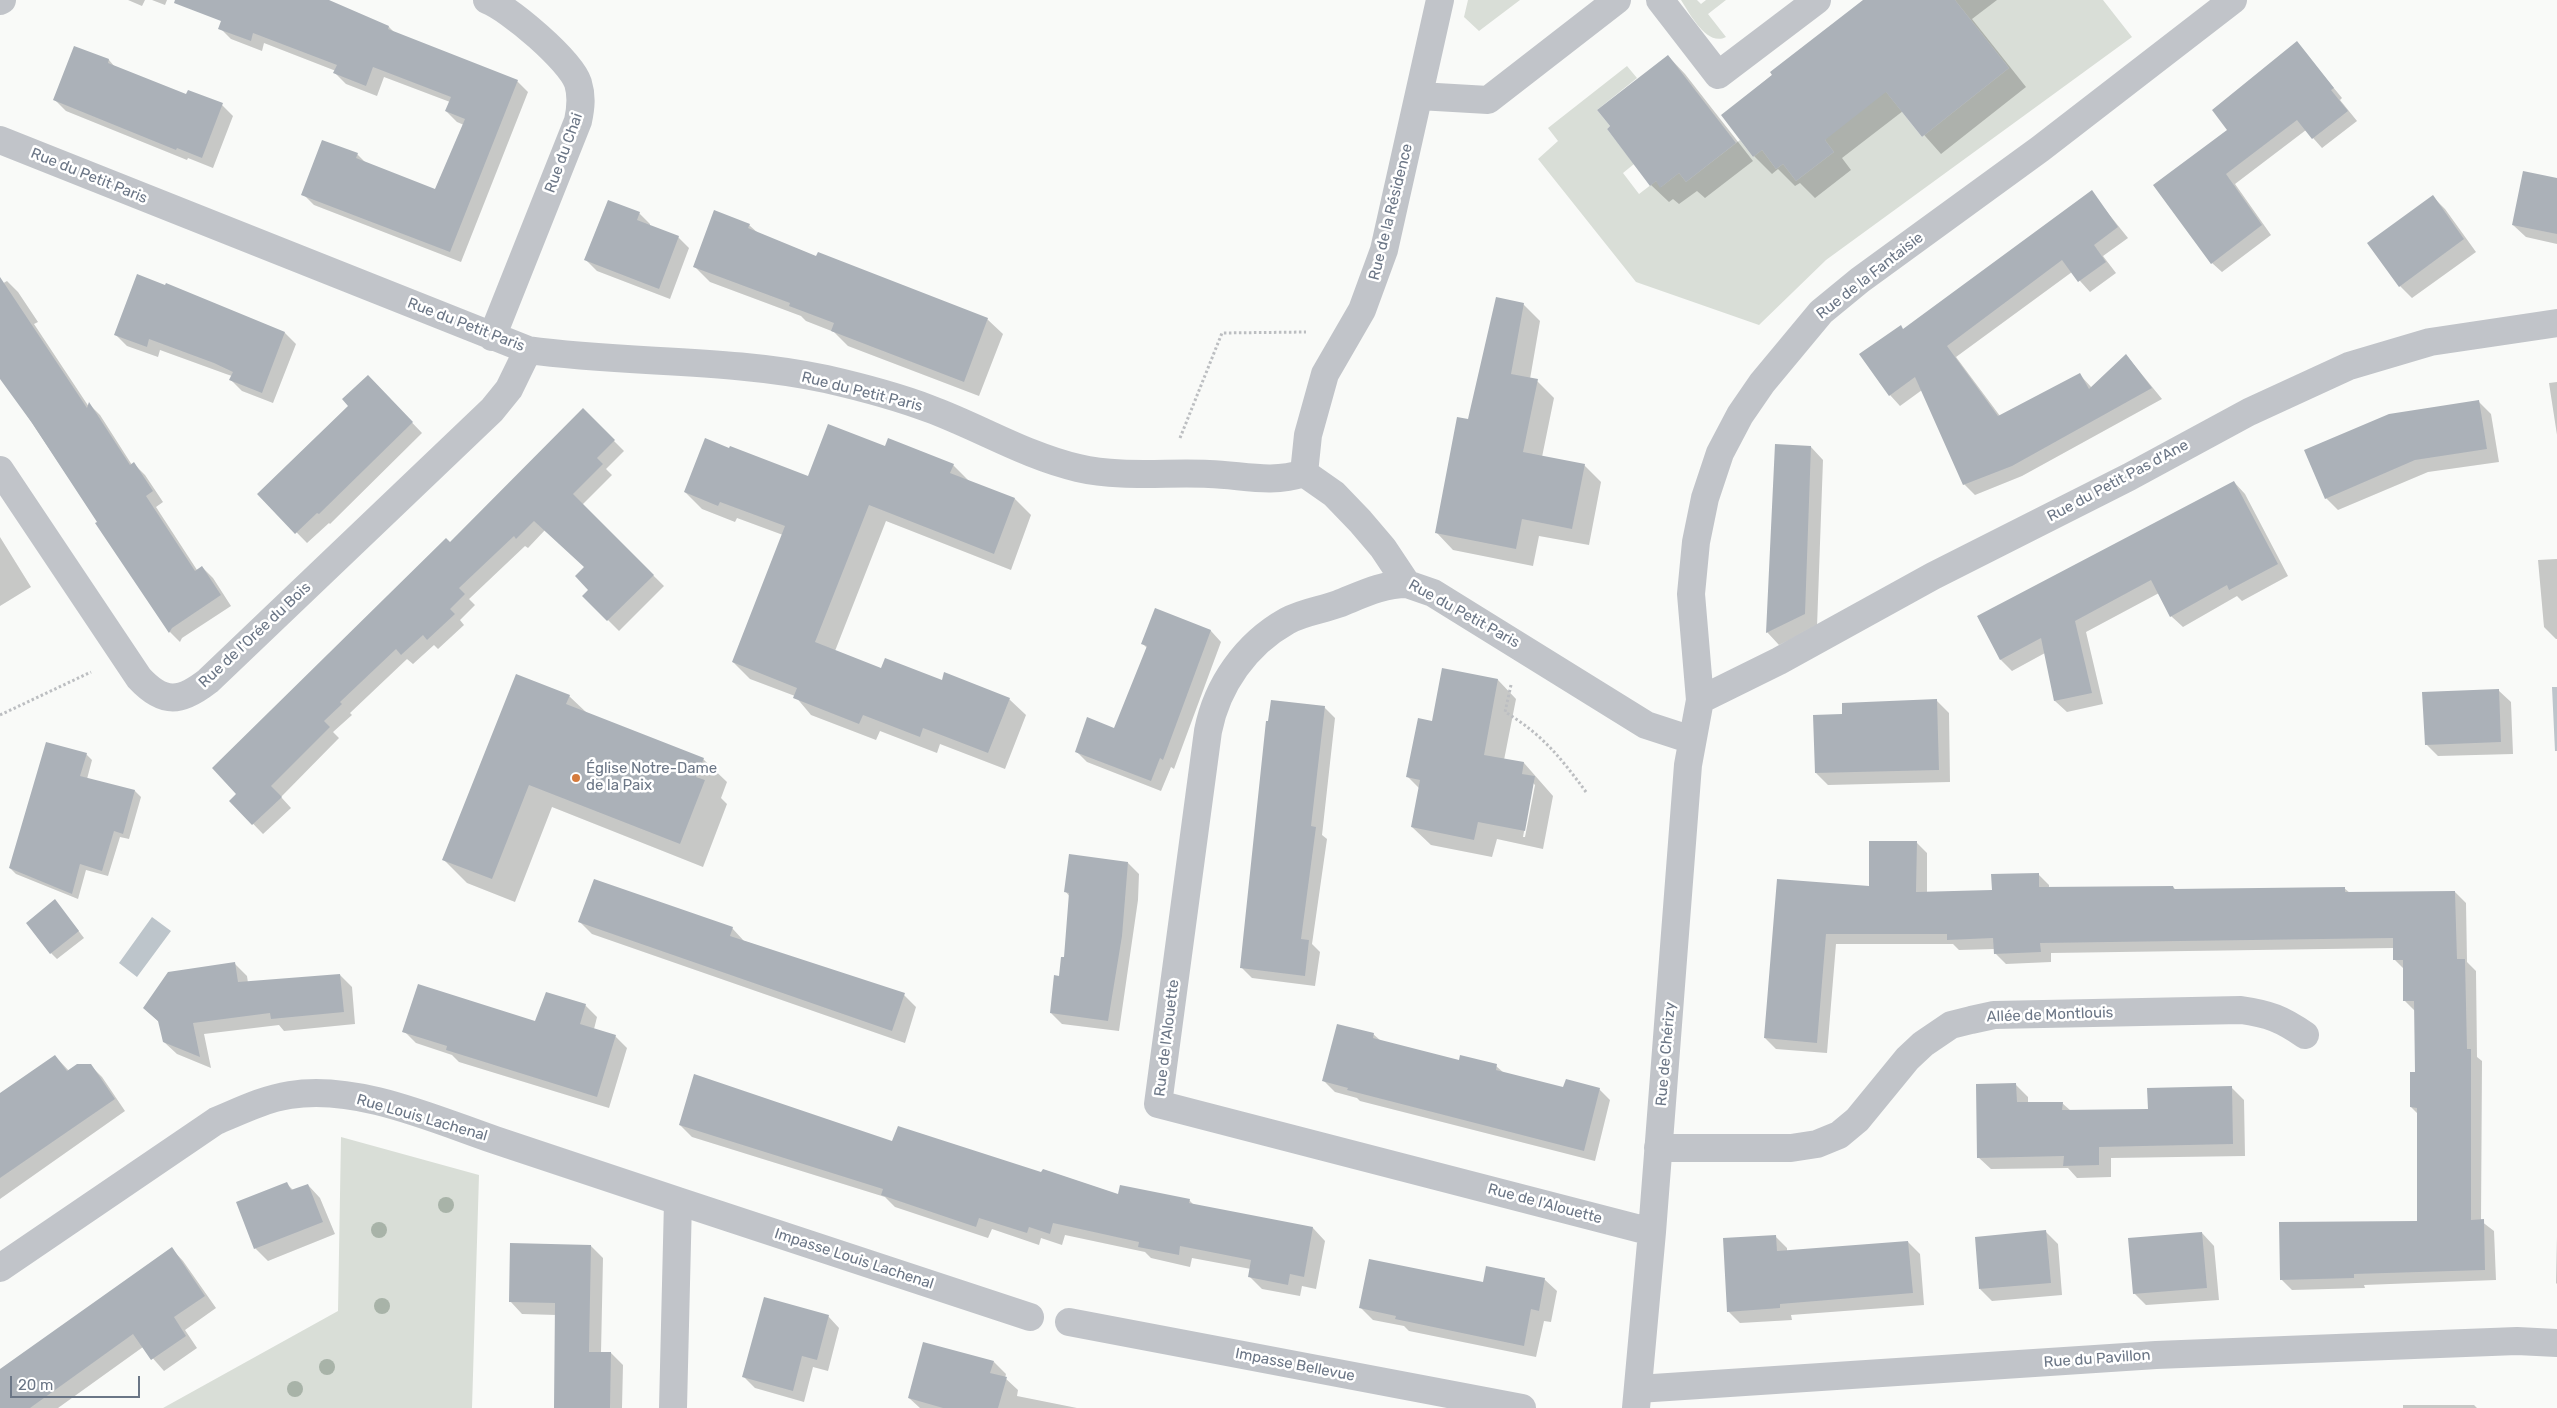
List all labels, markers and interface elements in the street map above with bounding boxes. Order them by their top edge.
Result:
street label: Rue du Chai [541,111,587,195]
street label: Rue de la Résidence [1365,142,1417,282]
street label: Rue du Petit Paris [28,144,150,208]
street label: Rue de la Fantaisie [1813,229,1927,323]
street label: Rue du Petit Paris [405,294,527,356]
street label: Rue du Petit Paris [800,368,924,416]
street label: Rue du Petit Pas d'Ane [2044,436,2192,526]
street label: Rue du Petit Paris [1405,576,1523,652]
street label: Rue de l'Orée du Bois [195,578,315,692]
place label: Église Notre-Dame de la Paix [586,760,717,795]
marker: Église Notre-Dame de la Paix [570,772,582,784]
street label: Rue de l'Alouette [1151,979,1183,1097]
street label: Rue de Chérizy [1652,1001,1680,1107]
street label: Allée de Montlouis [1986,1004,2114,1026]
street label: Rue Louis Lachenal [354,1091,490,1145]
street label: Rue de l'Alouette [1486,1180,1604,1228]
street label: Impasse Louis Lachenal [772,1225,936,1293]
street label: Impasse Bellevue [1234,1345,1356,1385]
street label: Rue du Pavillon [2043,1346,2151,1372]
scale bar [12,1366,142,1398]
text: 20 m [18,1376,53,1394]

